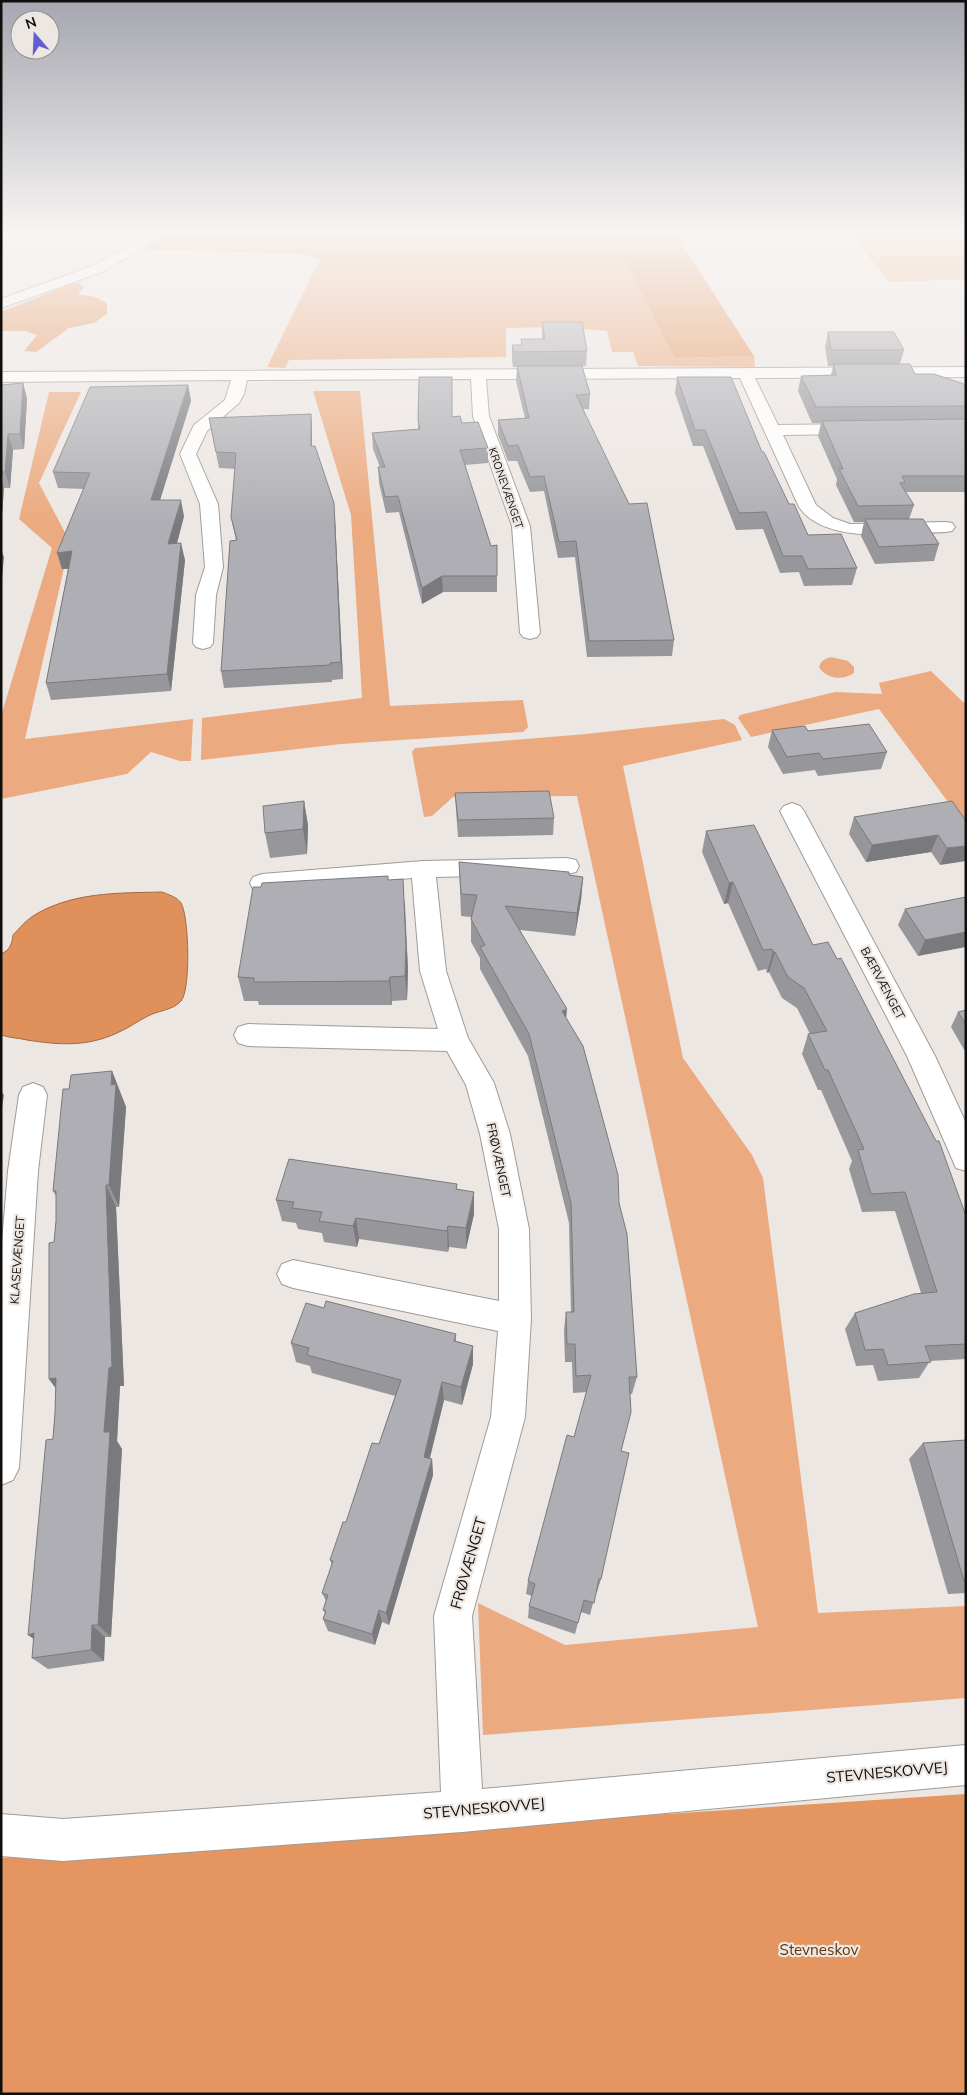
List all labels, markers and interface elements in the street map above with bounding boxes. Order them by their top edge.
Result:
north arrow [10,10,60,60]
text: N [23,12,39,33]
street label: KRONEVÆNGET [486,446,527,531]
street label: BÆRVÆNGET [858,944,909,1022]
street label: FRØVÆNGET [484,1121,514,1199]
street label: KLASEVÆNGET [6,1214,28,1305]
street label: FRØVÆNGET [446,1515,490,1611]
street label: STEVNESKOVVEJ [826,1757,948,1787]
street label: STEVNESKOVVEJ [423,1793,545,1823]
park label: Stevneskov [780,1940,858,1959]

